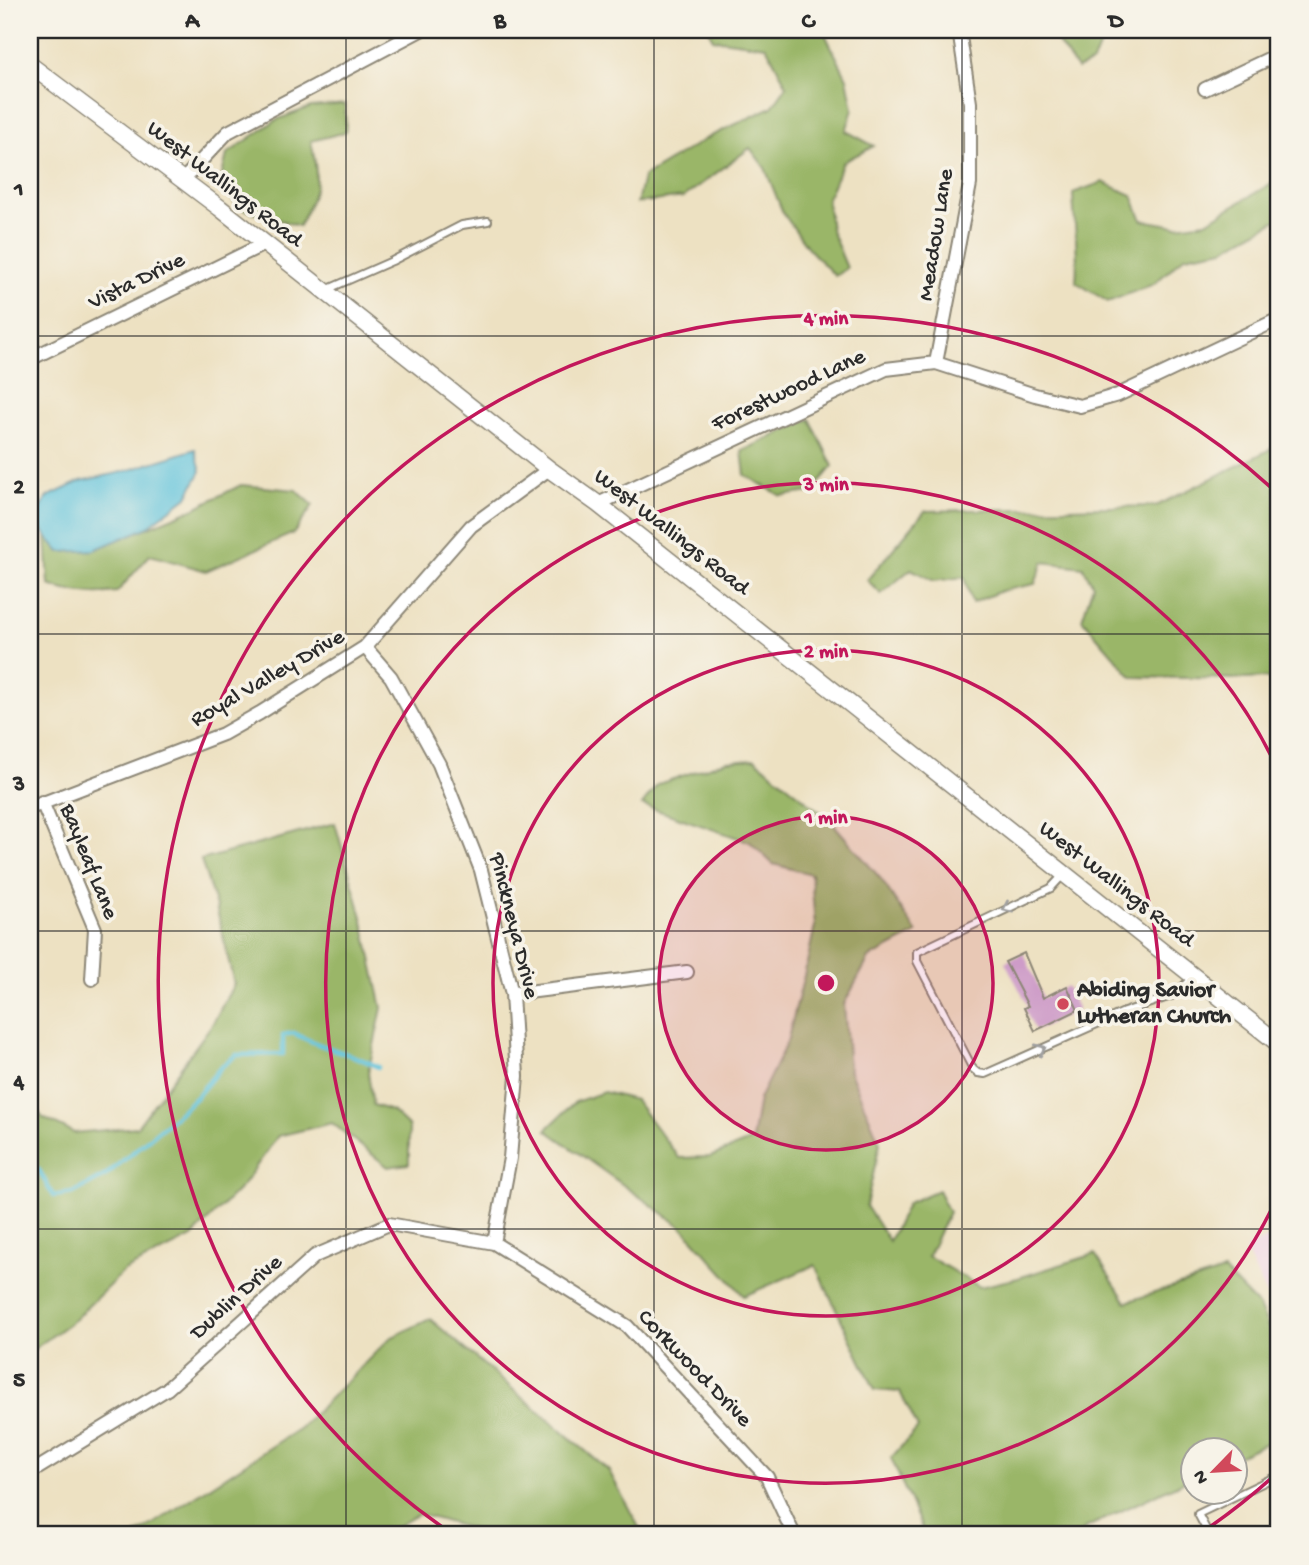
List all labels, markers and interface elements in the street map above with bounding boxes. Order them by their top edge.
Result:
text: A [184,9,200,36]
text: B [493,9,507,36]
text: C [802,9,817,36]
text: D [1107,9,1125,36]
street label: West Wallings Road [141,116,308,255]
street label: Meadow Lane [913,166,961,303]
text: 1 [13,177,24,204]
street label: Vista Drive [83,247,191,317]
text: 4 min [803,308,849,333]
street label: Forestwood Lane [707,343,871,439]
street label: West Wallings Road [588,464,755,603]
text: 3 min [802,474,850,499]
text: 2 [13,475,25,502]
street label: Royal Valley Drive [186,623,351,734]
text: 2 min [804,641,849,666]
text: 3 [12,772,25,799]
street label: Bayleaf Lane [52,799,124,925]
text: 1 min [804,807,848,832]
street label: West Wallings Road [1033,816,1200,955]
street label: Pinckneya Drive [482,849,544,1003]
one-way arrow [1002,900,1014,914]
centre of rings [814,971,838,995]
place label: Abiding Savior Lutheran Church [1076,978,1232,1031]
marker: Abiding Savior Lutheran Church [1055,996,1071,1012]
one-way arrow [1034,1043,1046,1057]
text: 4 [13,1070,25,1097]
street label: Dublin Drive [184,1249,289,1348]
street label: Corkwood Drive [631,1304,758,1434]
text: 5 [13,1368,25,1395]
north arrow [1180,1436,1250,1506]
text: N [1189,1466,1215,1487]

